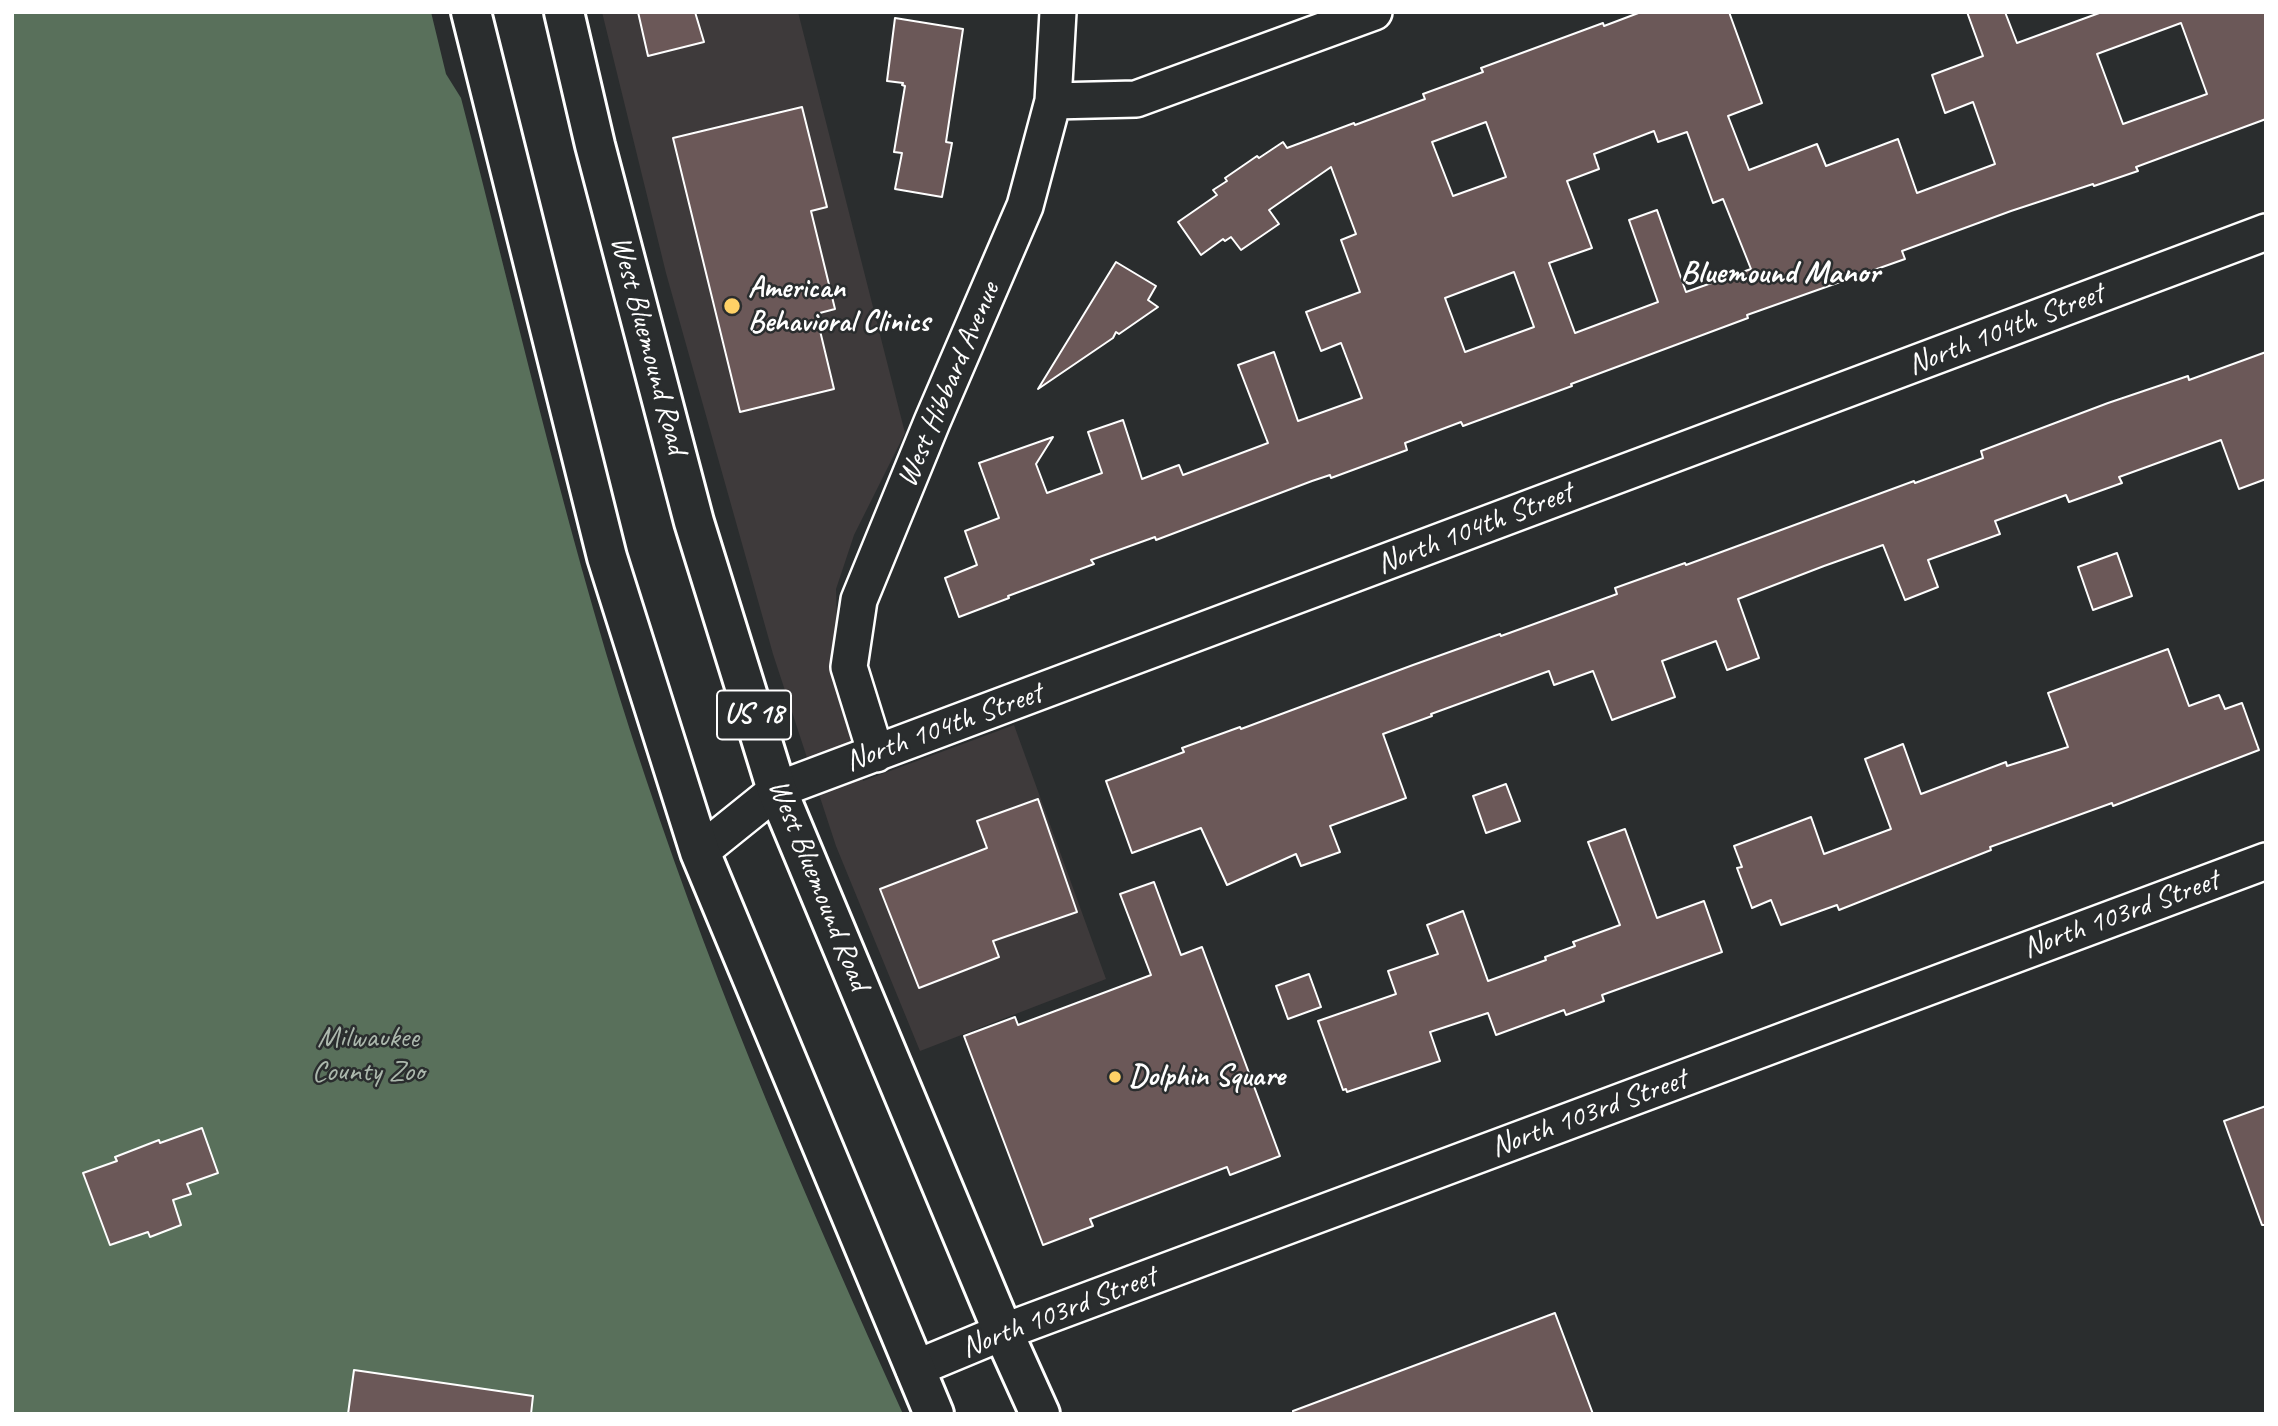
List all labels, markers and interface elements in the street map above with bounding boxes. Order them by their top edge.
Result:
street label: West Bluemound Road [602,232,694,458]
district label: Bluemound Manor [1681,255,1879,293]
place label: American Behavioral Clinics [748,271,930,342]
street label: North 104th Street [1903,276,2109,384]
street label: West Hibbard Avenue [890,277,1008,493]
marker: American Behavioral Clinics [722,296,742,316]
street label: North 104th Street [1372,475,1578,583]
street label: North 104th Street [841,676,1047,780]
road number: US 18 [717,690,791,740]
street label: West Bluemound Road [759,775,877,995]
street label: North 103rd Street [2018,863,2224,967]
park label: Milwaukee County Zoo [312,1020,424,1090]
place label: Dolphin Square [1129,1059,1285,1095]
street label: North 103rd Street [1486,1062,1692,1166]
marker: Dolphin Square [1107,1069,1123,1085]
street label: North 103rd Street [956,1259,1162,1367]

